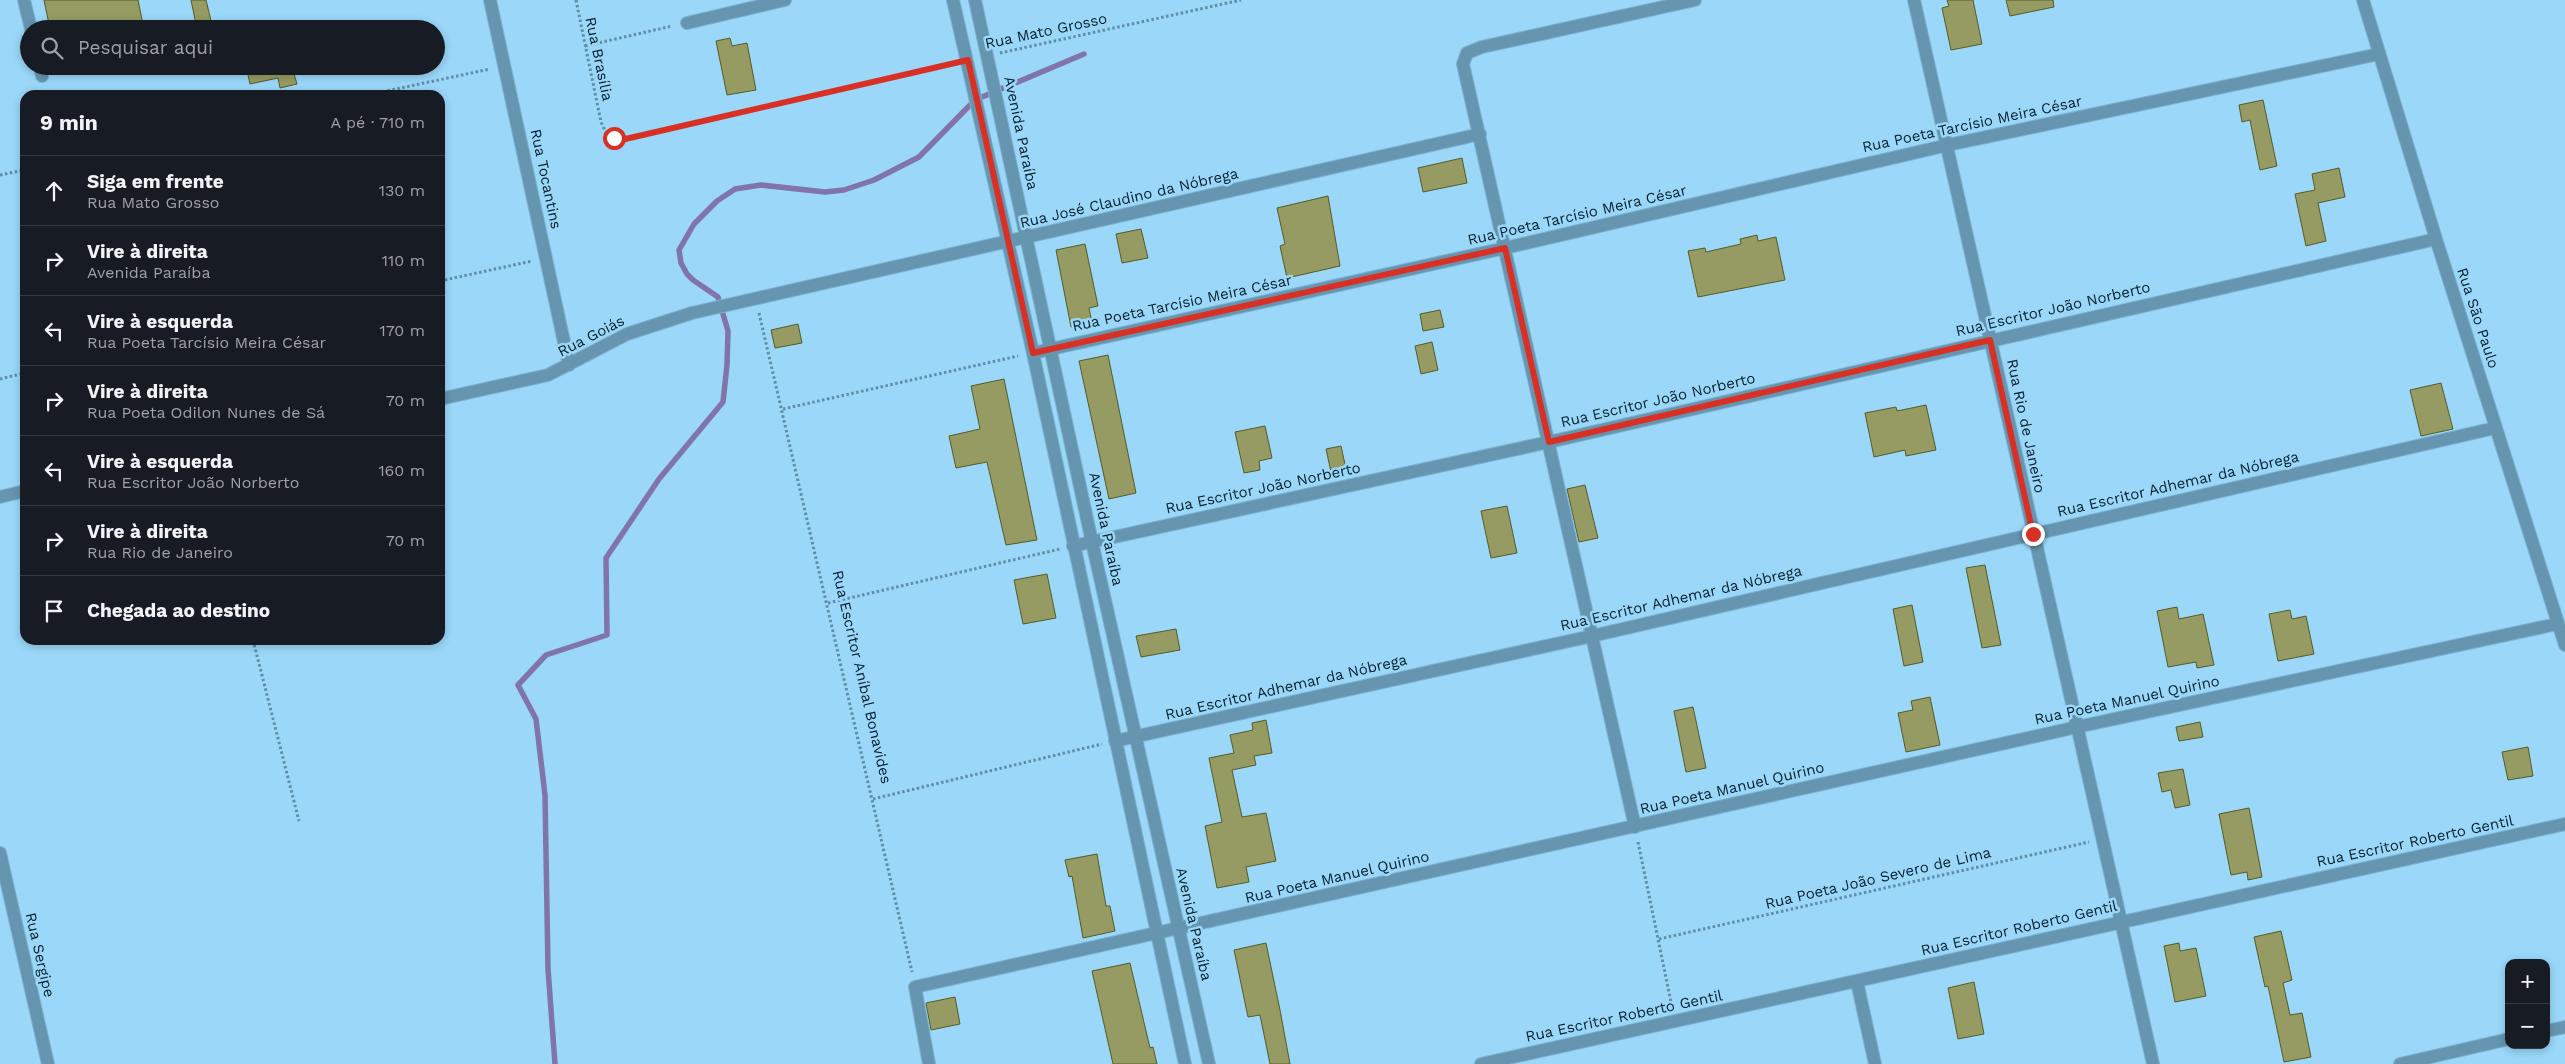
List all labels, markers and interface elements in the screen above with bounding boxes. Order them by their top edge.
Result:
street label: Rua Mato Grosso [983,9,1109,53]
street label: Rua Brasília [581,15,617,103]
search box [20,20,445,75]
icon: search [38,34,66,62]
text: Pesquisar aqui [78,36,213,59]
street label: Avenida Paraíba [1000,75,1042,192]
street label: Rua Poeta Tarcísio Meira César [1860,92,2084,156]
text: 9 min [40,110,98,135]
text: A pé · 710 m [331,113,425,132]
street label: Rua Tocantins [527,127,565,231]
route start [603,127,626,150]
street label: Rua José Claudino da Nóbrega [1018,164,1240,232]
text: Siga em frente [87,170,224,193]
icon: ahead [40,177,68,205]
text: 130 m [379,181,425,200]
street label: Rua Poeta Tarcísio Meira César [1466,181,1688,249]
text: Rua Mato Grosso [87,193,219,212]
text: Vire à direita [87,240,208,263]
icon: right [40,247,68,275]
text: 110 m [382,251,425,270]
text: Avenida Paraíba [87,263,210,282]
street label: Rua São Paulo [2453,265,2503,371]
street label: Rua Poeta Tarcísio Meira César [1070,271,1294,335]
street label: Rua Escritor João Norberto [1954,278,2152,340]
text: Vire à esquerda [87,310,233,333]
street label: Rua Goiás [555,311,627,360]
icon: left [40,317,68,345]
text: 170 m [379,321,425,340]
text: Rua Poeta Tarcísio Meira César [87,333,326,352]
street label: Rua Rio de Janeiro [2003,357,2049,495]
street label: Rua Escritor João Norberto [1559,369,1757,431]
text: Vire à direita [87,380,208,403]
icon: right [40,387,68,415]
text: 70 m [386,391,425,410]
text: Rua Poeta Odilon Nunes de Sá [87,403,325,422]
street label: Rua Escritor Adhemar da Nóbrega [2055,447,2301,521]
text: Vire à esquerda [87,450,233,473]
icon: left [40,457,68,485]
street label: Rua Escritor João Norberto [1164,458,1362,518]
text: 160 m [378,461,425,480]
street label: Avenida Paraíba [1085,471,1127,588]
text: Rua Escritor João Norberto [87,473,299,492]
text: Vire à direita [87,520,208,543]
route end [2022,523,2045,546]
icon: right [40,527,68,555]
text: 70 m [386,531,425,550]
text: Rua Rio de Janeiro [87,543,233,562]
street label: Rua Escritor Adhemar da Nóbrega [1558,561,1804,635]
street label: Rua Escritor Aníbal Bonavides [829,569,895,785]
icon: arrive [40,597,68,625]
text: Chegada ao destino [87,599,270,622]
street label: Rua Escritor Adhemar da Nóbrega [1163,650,1409,724]
street label: Rua Poeta Manuel Quirino [2033,672,2221,728]
street label: Rua Poeta Manuel Quirino [1638,758,1826,818]
street label: Rua Escritor Roberto Gentil [2315,811,2516,871]
street label: Rua Poeta João Severo de Lima [1763,843,1993,913]
street label: Rua Poeta Manuel Quirino [1243,847,1431,907]
street label: Avenida Paraíba [1172,866,1216,983]
street label: Rua Escritor Roberto Gentil [1919,897,2119,959]
street label: Rua Sergipe [22,911,58,999]
map controls [2505,959,2550,1049]
button: + [2505,959,2550,1004]
street label: Rua Escritor Roberto Gentil [1524,986,1725,1046]
button: − [2505,1004,2550,1049]

